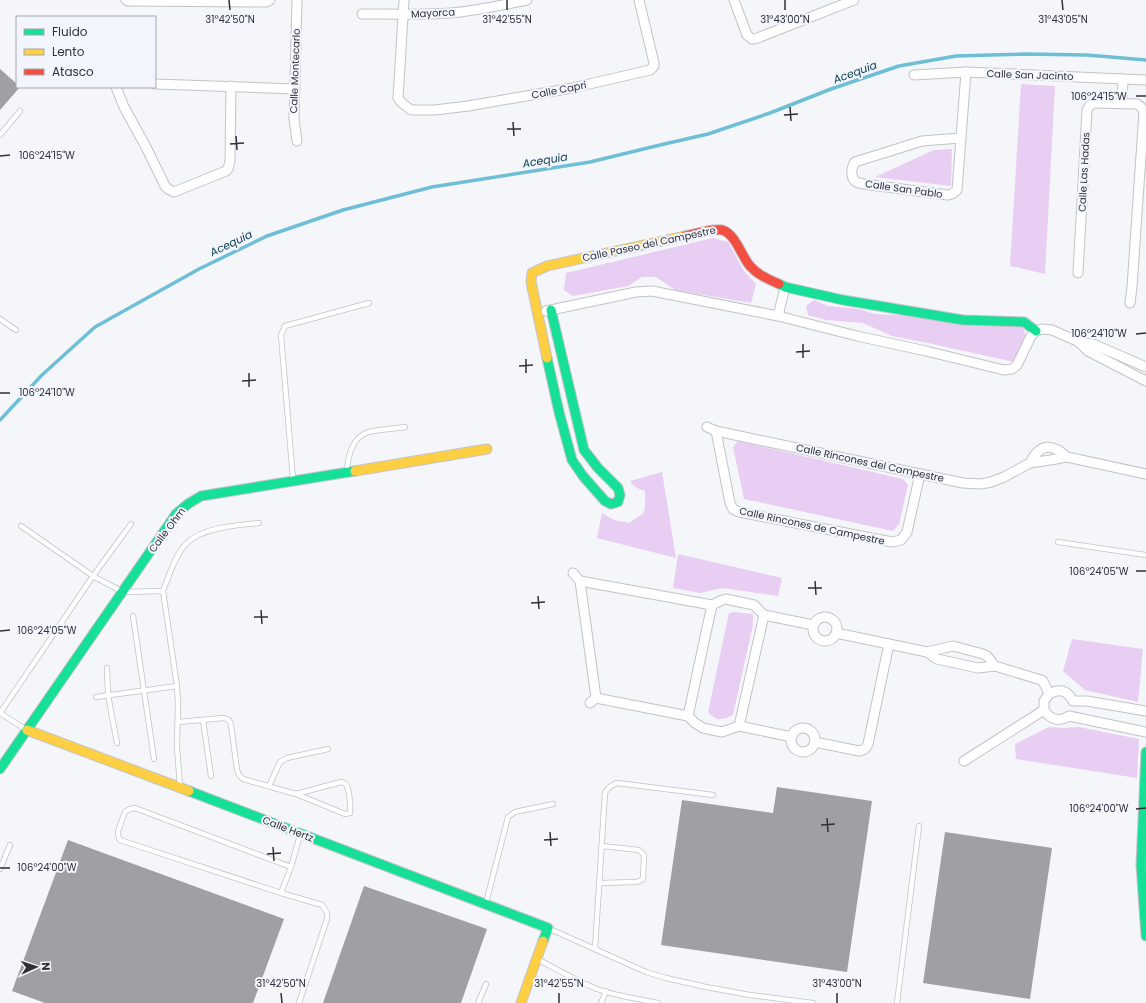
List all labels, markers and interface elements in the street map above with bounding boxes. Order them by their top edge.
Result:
street label: Mayorca [411,4,455,22]
text: 31°42'50"N [205,12,255,27]
text: 31°42'55"N [482,12,532,27]
text: 31°43'00"N [760,12,810,27]
text: 31°43'05"N [1038,12,1088,27]
legend [16,16,156,88]
text: Fluido [52,23,88,40]
street label: Calle Montecarlo [286,28,304,114]
text: Lento [52,43,85,60]
water label: Acequia [830,57,880,88]
text: Atasco [52,63,94,80]
street label: Calle San Jacinto [986,66,1074,84]
street label: Calle Capri [530,77,588,103]
text: 106°24'15"W [1071,89,1127,104]
street label: Calle Las Hadas [1074,132,1094,212]
text: 106°24'15"W [19,148,75,163]
water label: Acequia [520,148,569,172]
street label: Calle San Pablo [864,176,944,202]
street label: Calle Paseo del Campestre [581,223,717,265]
water label: Acequia [206,226,255,261]
text: 106°24'10"W [1071,326,1127,341]
text: 106°24'10"W [19,385,75,400]
street label: Calle Rincones del Campestre [795,440,945,486]
street label: Calle Rincones de Campestre [738,503,886,549]
street label: Calle Ohm [145,504,189,556]
text: 106°24'05"W [1070,564,1129,579]
text: 106°24'05"W [18,623,77,638]
text: 106°24'00"W [1070,801,1129,816]
street label: Calle Hertz [260,812,316,846]
text: 106°24'00"W [18,860,77,875]
north arrow [16,947,56,987]
text: N [38,962,54,971]
text: 31°42'50"N [256,976,306,991]
text: 31°42'55"N [534,976,584,991]
text: 31°43'00"N [812,976,862,991]

